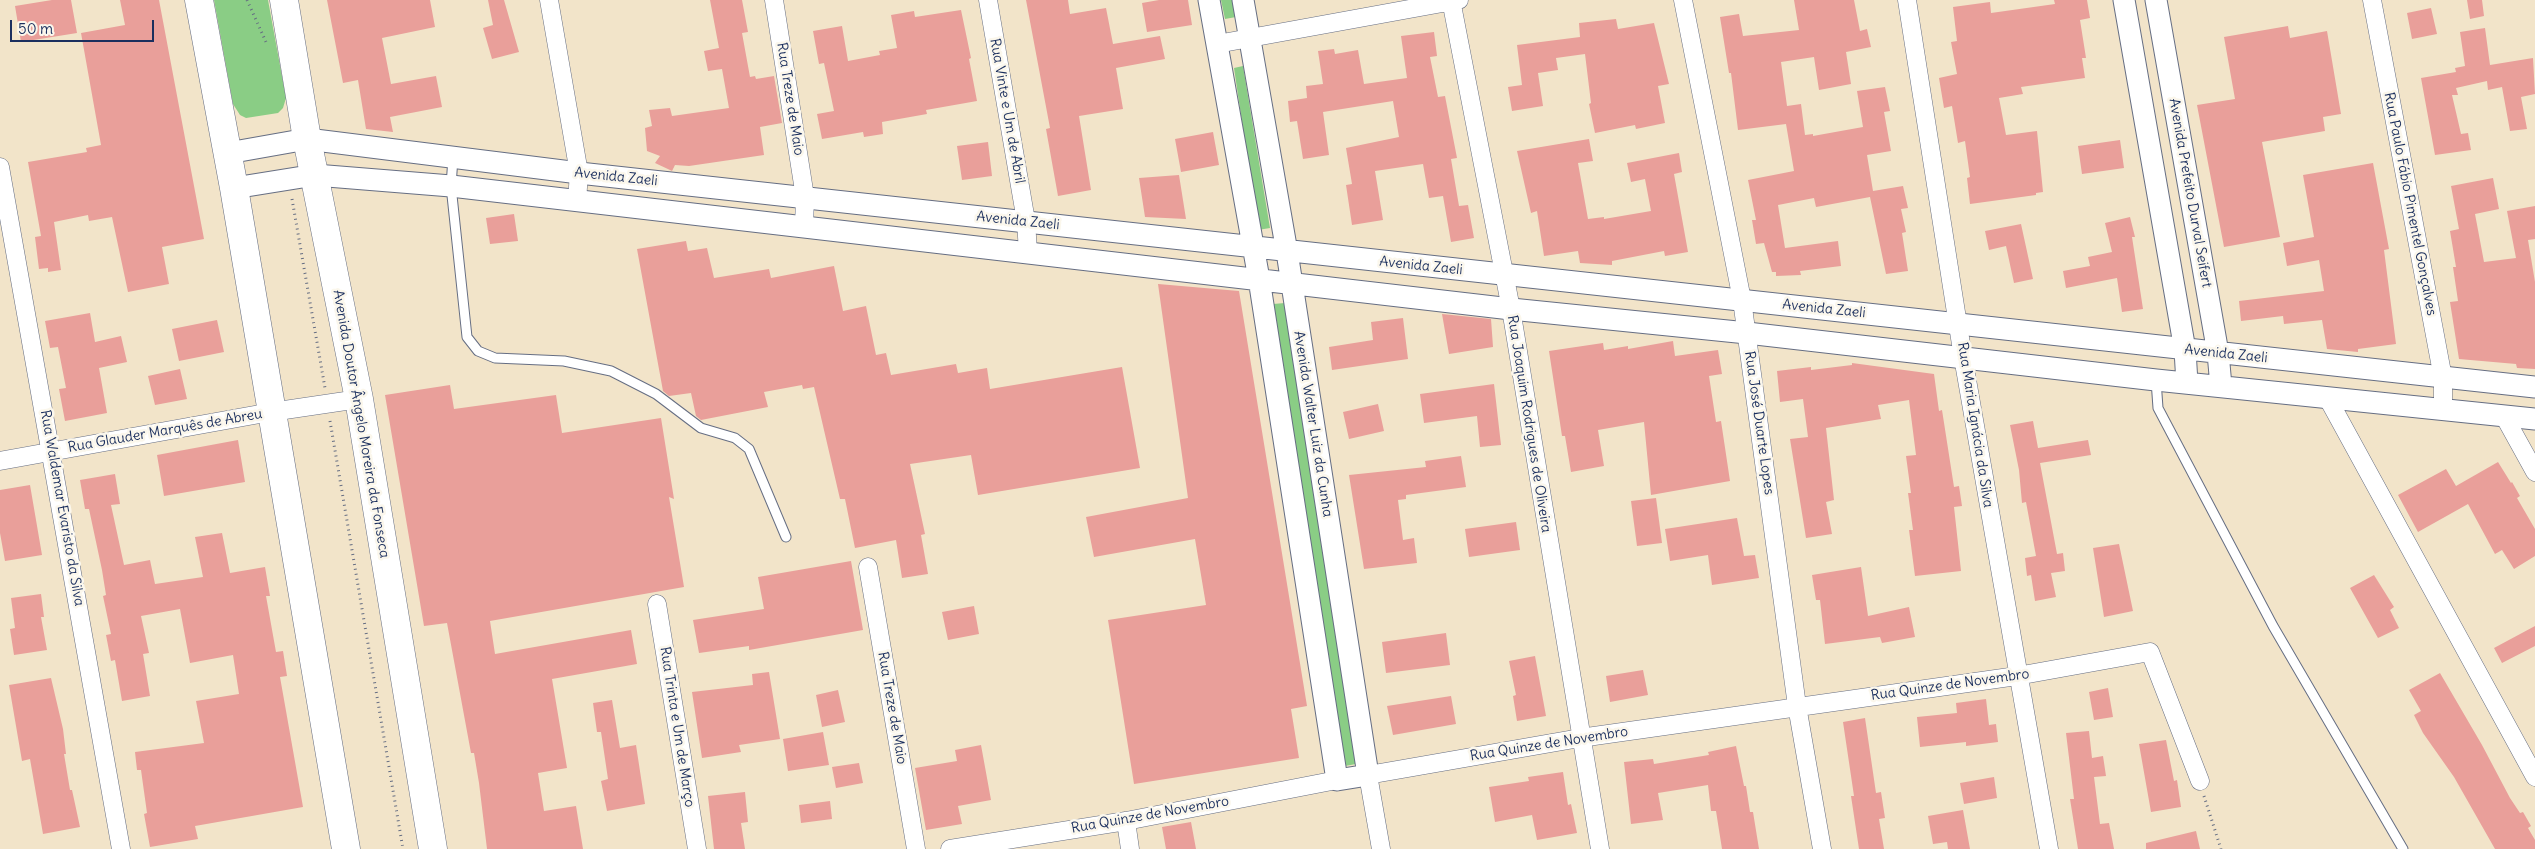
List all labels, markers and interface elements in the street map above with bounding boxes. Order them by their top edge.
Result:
scale bar [12,10,156,42]
text: 50 m [18,19,53,38]
street label: Rua Vinte e Um de Abril [986,37,1028,185]
street label: Rua Treze de Maio [773,41,807,157]
street label: Rua Paulo Fábio Pimentel Gonçalves [2380,91,2440,317]
street label: Avenida Prefeito Durval Seifert [2165,97,2215,289]
street label: Avenida Zaeli [574,164,658,190]
street label: Avenida Zaeli [976,208,1060,234]
street label: Avenida Zaeli [1379,253,1463,279]
street label: Avenida Doutor Ângelo Moreira da Fonseca [329,289,393,559]
street label: Avenida Zaeli [1782,296,1866,322]
street label: Rua Joaquim Rodrigues de Oliveira [1504,314,1554,534]
street label: Avenida Walter Luiz da Cunha [1290,330,1336,518]
street label: Rua Maria Ignácia da Silva [1954,341,1996,509]
street label: Avenida Zaeli [2184,341,2268,367]
street label: Rua José Duarte Lopes [1741,350,1777,496]
street label: Rua Glauder Marquês de Abreu [67,406,263,456]
street label: Rua Waldemar Evaristo da Silva [36,409,88,607]
street label: Rua Trinta e Um de Março [656,646,698,808]
street label: Rua Treze de Maio [874,650,910,766]
street label: Rua Quinze de Novembro [1870,666,2030,704]
street label: Rua Quinze de Novembro [1469,723,1629,765]
street label: Rua Quinze de Novembro [1070,793,1230,837]

